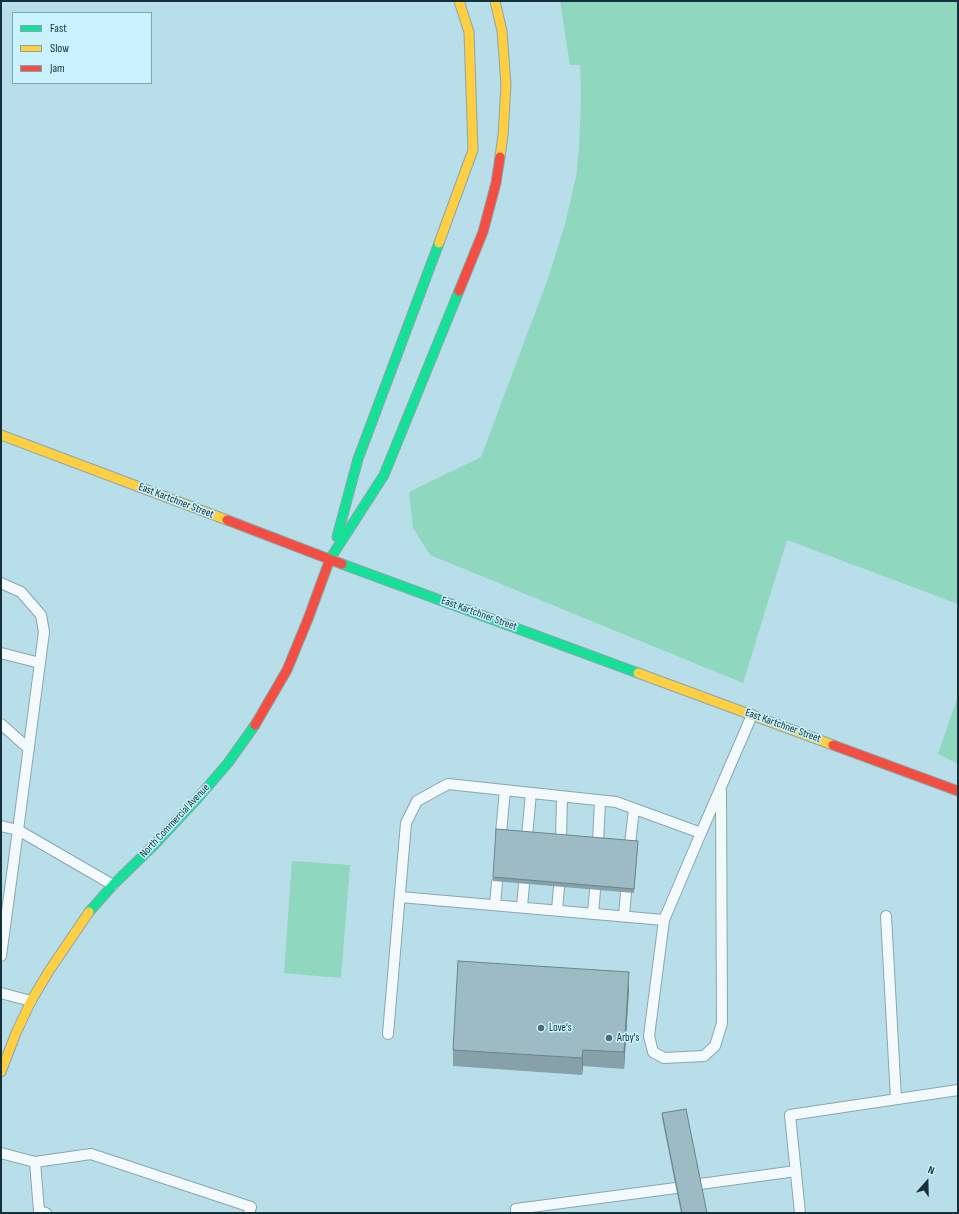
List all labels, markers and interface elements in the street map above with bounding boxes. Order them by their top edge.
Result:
legend [12,12,152,84]
text: Fast [50,21,67,36]
text: Slow [50,41,69,56]
text: Jam [50,61,65,76]
street label: East Kartchner Street [136,481,216,521]
street label: East Kartchner Street [439,594,519,634]
street label: East Kartchner Street [743,706,823,746]
street label: North Commercial Avenue [137,781,213,861]
place label: Love's [549,1021,572,1035]
marker: Love's [536,1023,546,1033]
place label: Arby's [617,1031,639,1045]
marker: Arby's [604,1033,614,1043]
north arrow [907,1162,947,1202]
text: N [926,1163,936,1177]

